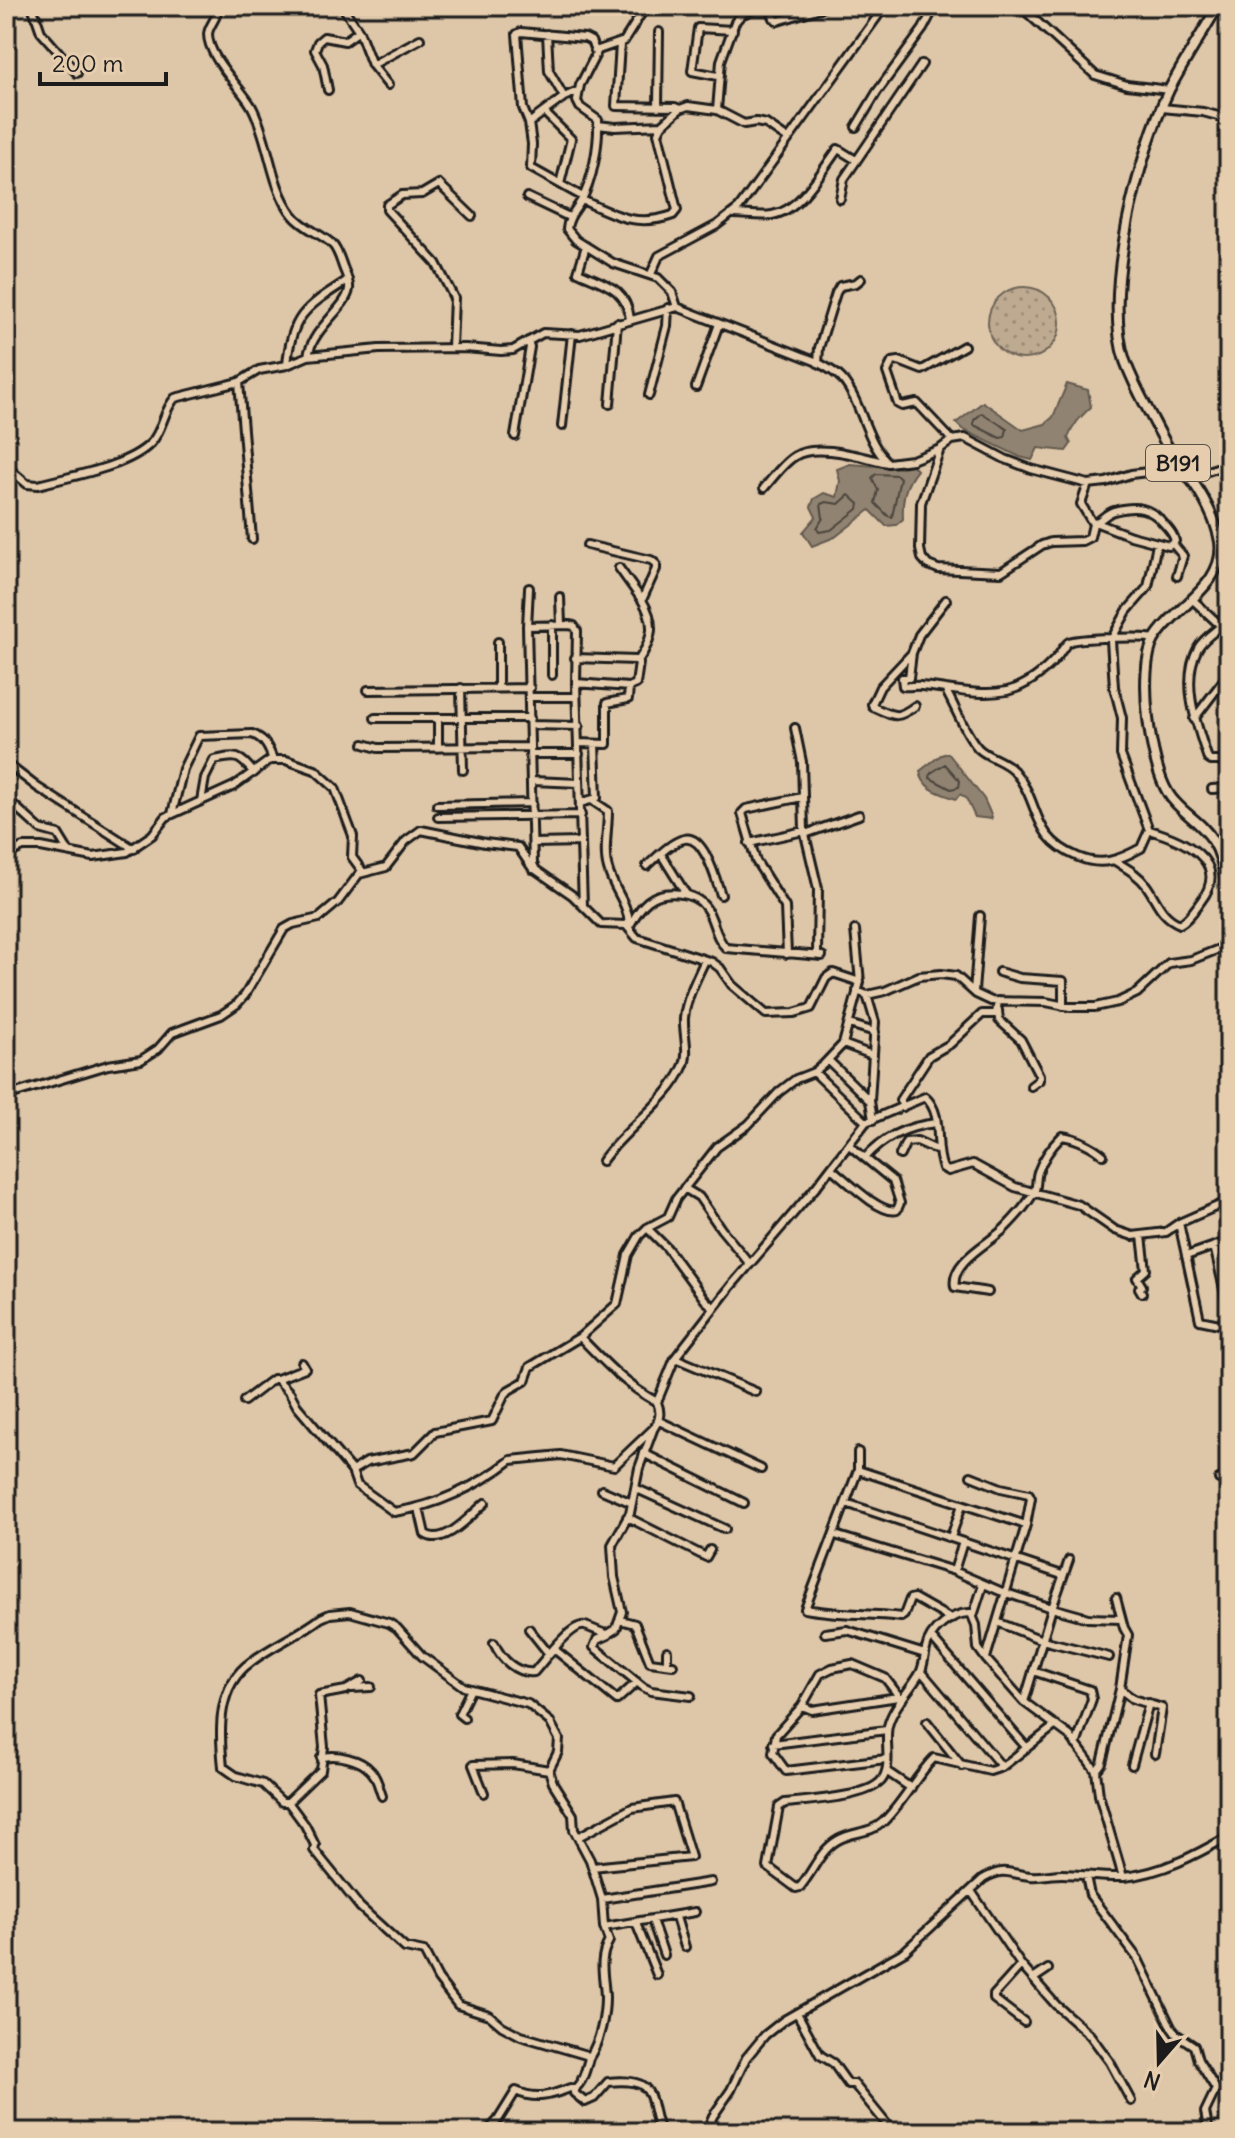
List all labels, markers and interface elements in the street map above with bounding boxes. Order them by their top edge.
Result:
scale bar [40,36,166,86]
text: 200 m [52,48,124,78]
road number: B191 [1146,445,1210,481]
north arrow [1119,2022,1199,2102]
text: N [1140,2065,1164,2097]

